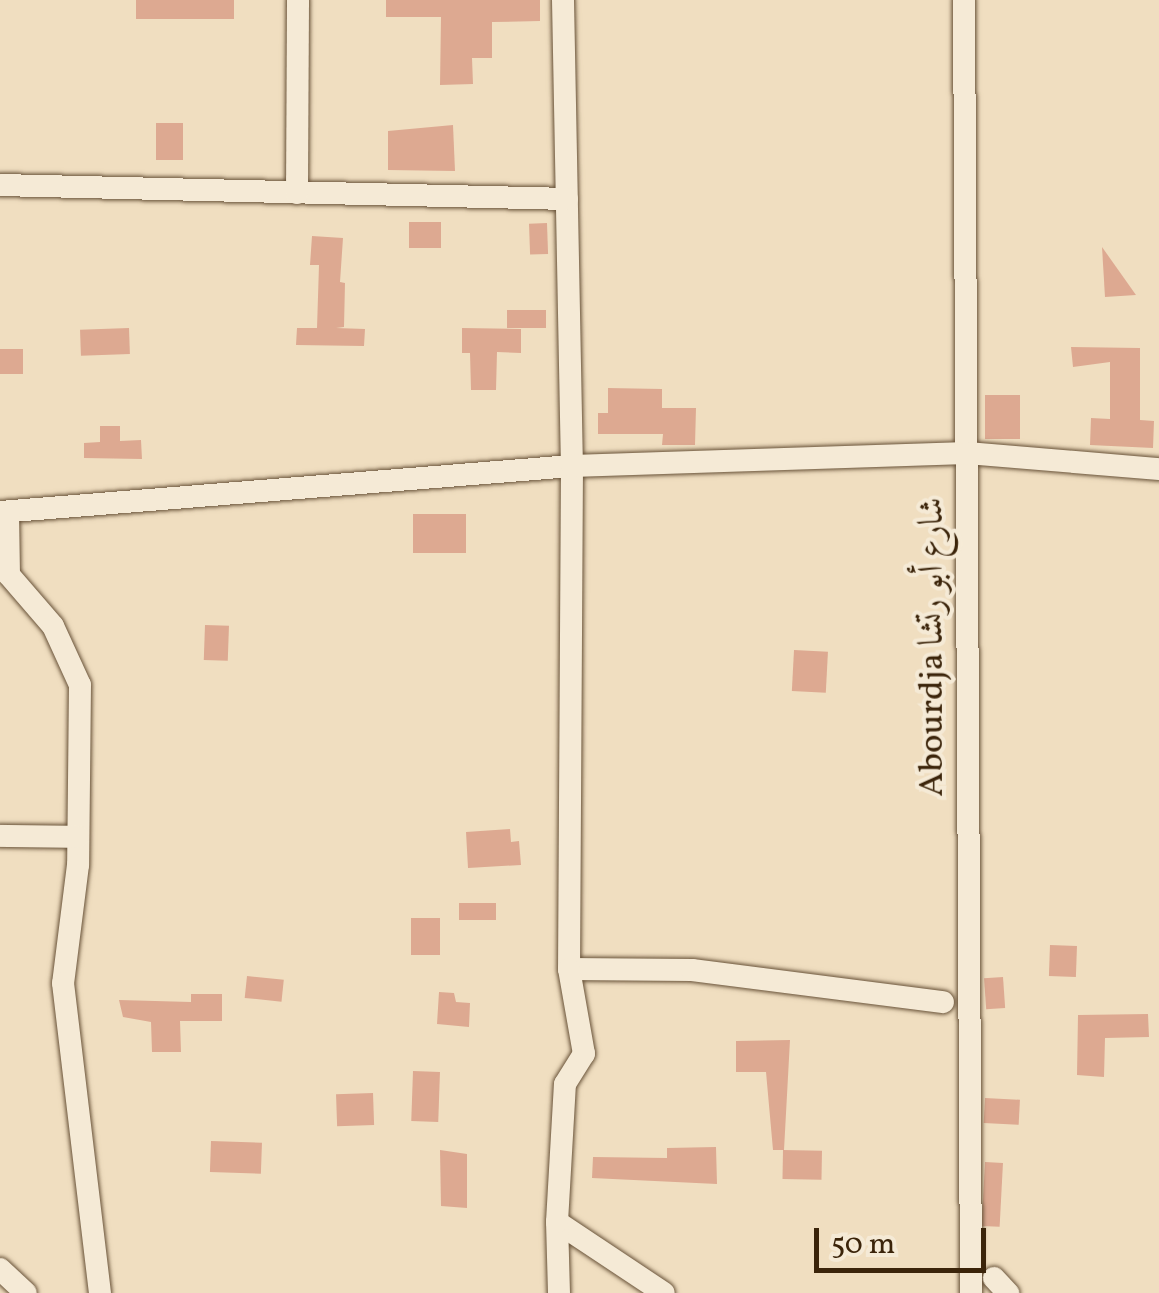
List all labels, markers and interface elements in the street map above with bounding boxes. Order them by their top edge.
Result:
street label: Abourdja شارع أبو رتشا [912,497,954,797]
scale bar [819,1208,992,1270]
text: 50 m [831,1224,895,1266]

